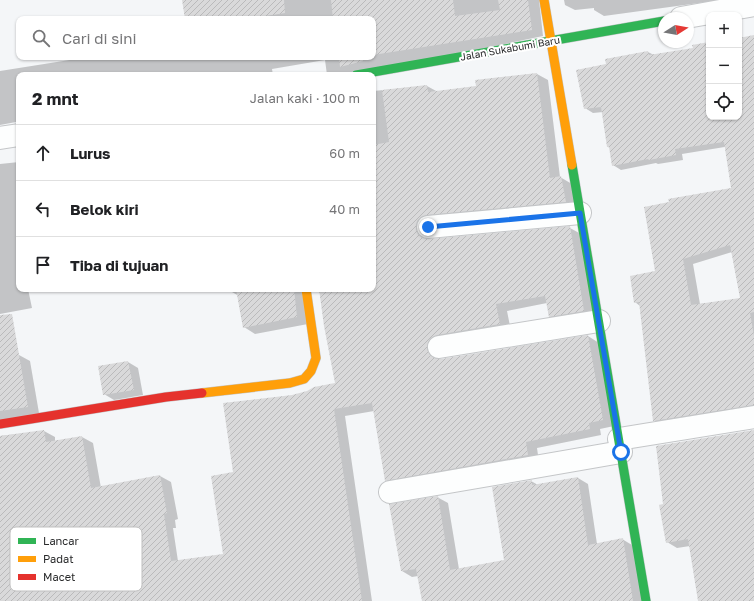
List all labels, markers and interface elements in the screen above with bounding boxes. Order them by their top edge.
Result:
north arrow [658,12,694,48]
map controls [706,12,742,120]
button: + [706,12,742,48]
search box [16,16,376,60]
icon: search [30,27,52,49]
text: Cari di sini [62,29,137,47]
street label: Jalan Sukabumi Baru [459,33,561,63]
button: − [706,48,742,84]
button: locate [706,84,742,120]
text: 2 mnt [32,88,79,109]
text: Jalan kaki · 100 m [250,90,360,106]
icon: ahead [32,142,54,164]
text: Lurus [70,144,111,162]
text: 60 m [329,145,360,161]
icon: left [32,198,54,220]
text: Belok kiri [70,200,139,218]
text: 40 m [329,201,360,217]
route end [419,218,437,236]
icon: arrive [32,254,54,276]
text: Tiba di tujuan [70,256,168,274]
route start [612,443,630,461]
legend [10,527,142,591]
text: Lancar [43,534,80,547]
text: Padat [43,552,74,565]
text: Macet [43,570,75,583]

